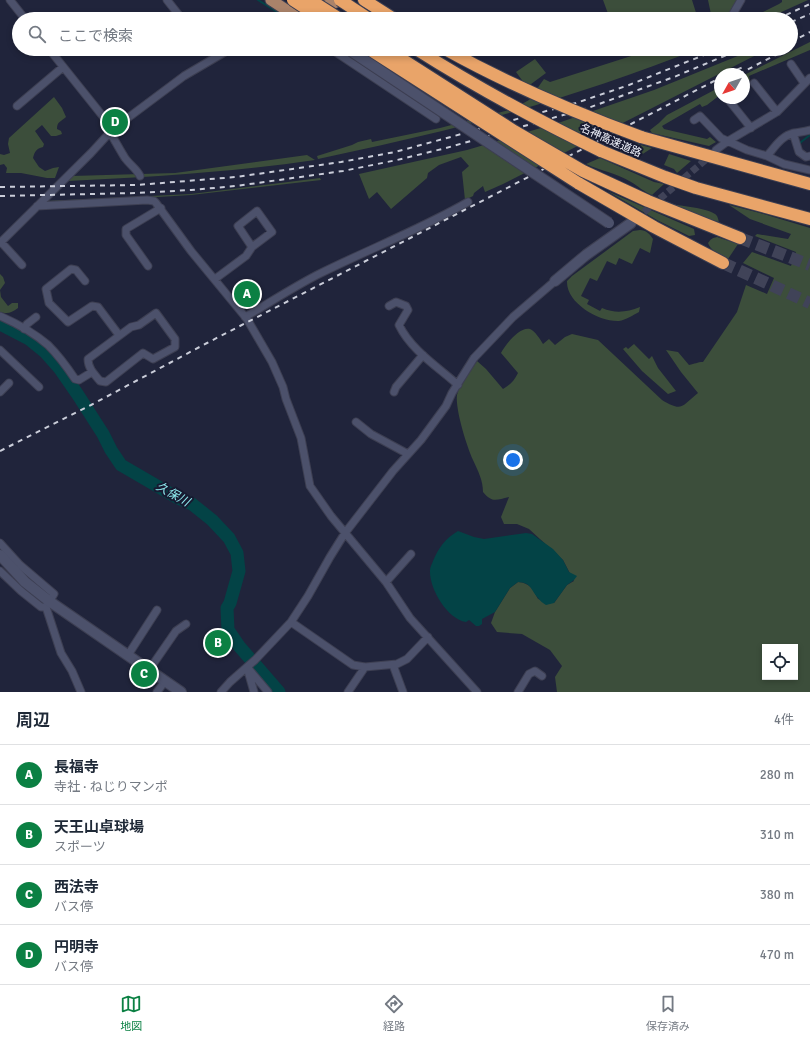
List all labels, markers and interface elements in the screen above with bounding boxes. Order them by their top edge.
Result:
search box [12,12,798,56]
icon: search [26,23,48,45]
text: ここで検索 [58,27,133,45]
north arrow [714,68,750,104]
pin: D [102,107,128,137]
street label: 名神高速道路 [578,121,644,160]
pin: A [234,279,260,309]
your location [503,450,523,470]
water label: 久保川 [153,479,194,511]
pin: B [205,628,231,658]
map controls [762,644,798,680]
button: locate [762,644,798,680]
pin: C [131,659,157,689]
text: 周辺 [16,710,50,731]
text: 4件 [774,712,794,728]
text: 長福寺 [54,758,99,776]
text: A [25,767,33,783]
text: 280 m [760,767,794,783]
text: 寺社 · ねじりマンポ [54,779,168,795]
text: 天王山卓球場 [54,818,144,836]
text: B [25,827,33,843]
text: 310 m [760,827,794,843]
text: スポーツ [54,839,106,855]
text: 西法寺 [54,878,99,896]
text: C [25,887,33,903]
text: 380 m [760,887,794,903]
text: バス停 [54,899,93,915]
text: 円明寺 [54,938,99,956]
text: D [25,947,33,963]
text: 470 m [760,947,794,963]
text: バス停 [54,959,93,975]
tab: 地図 [120,993,142,1033]
tab: 経路 [383,993,405,1033]
tab: 保存済み [646,993,690,1033]

